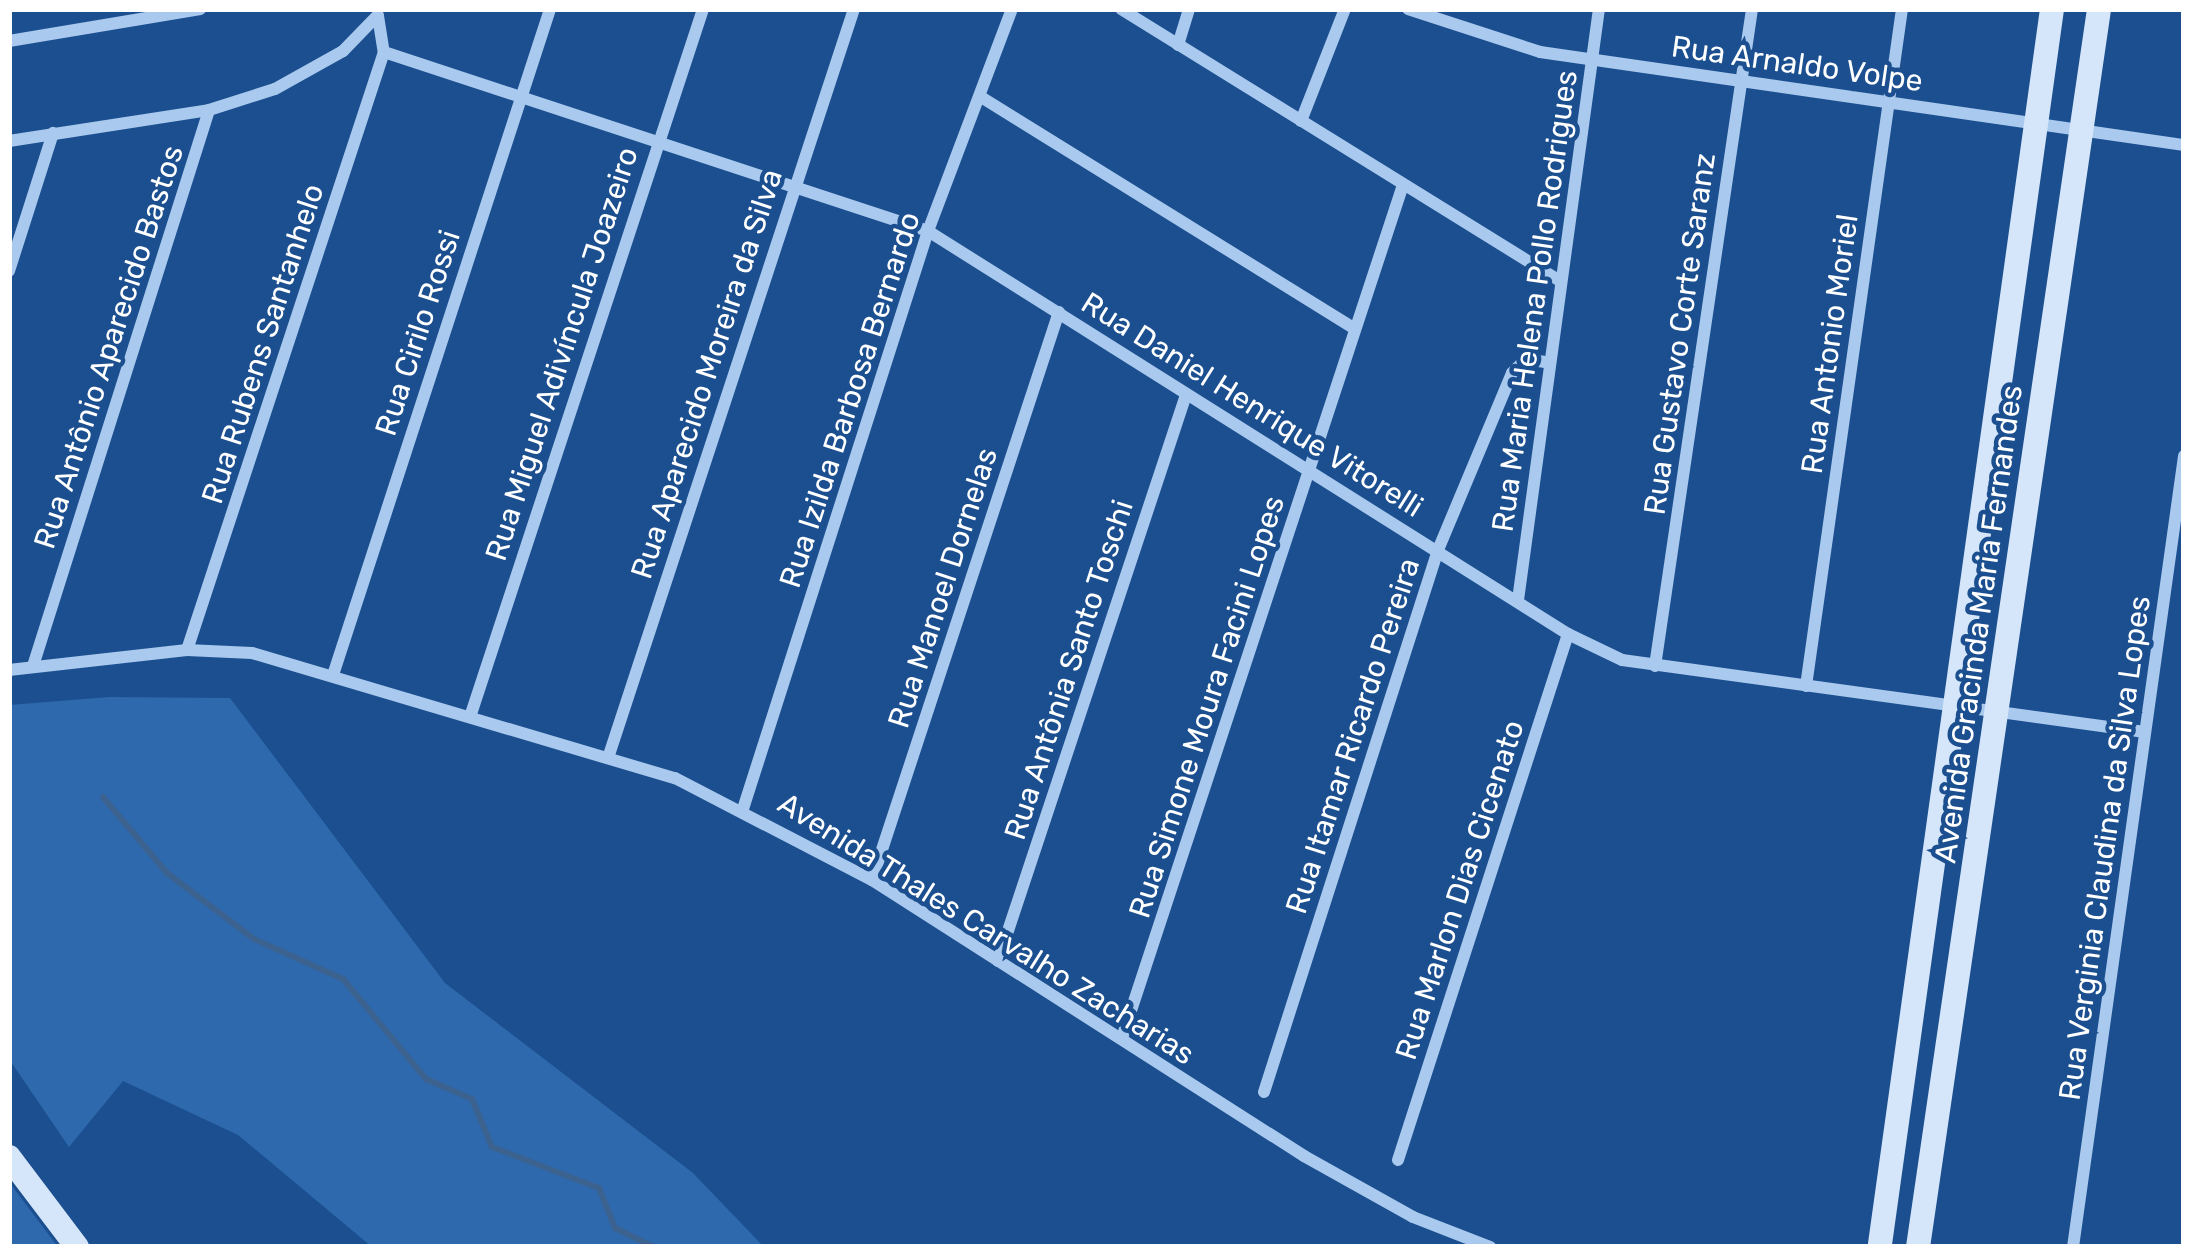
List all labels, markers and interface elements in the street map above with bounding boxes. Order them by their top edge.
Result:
street label: Rua Arnaldo Volpe [1668,28,1926,100]
street label: Rua Maria Helena Pollo Rodrigues [1485,68,1585,534]
street label: Rua Antônio Aparecido Bastos [26,140,192,554]
street label: Rua Miguel Adivíncula Joazeiro [478,142,646,566]
street label: Rua Gustavo Corte Saranz [1637,151,1723,517]
street label: Rua Aparecido Moreira da Silva [624,164,790,584]
street label: Rua Rubens Santanhelo [194,180,332,508]
street label: Rua Izilda Barbosa Bernardo [772,208,928,592]
street label: Rua Antonio Moriel [1794,212,1866,476]
street label: Rua Cirilo Rossi [368,226,468,440]
street label: Rua Daniel Henrique Vitorelli [1074,285,1430,525]
street label: Avenida Gracinda Maria Fernandes [1928,383,2030,865]
street label: Rua Manoel Dornelas [881,443,1005,733]
street label: Rua Simone Moura Facini Lopes [1122,491,1292,923]
street label: Rua Antônia Santo Toschi [997,495,1141,845]
street label: Rua Itamar Ricardo Pereira [1278,553,1428,919]
street label: Rua Verginia Claudina da Silva Lopes [2052,593,2158,1103]
street label: Rua Marlon Dias Cicenato [1388,716,1532,1064]
street label: Avenida Thales Carvalho Zacharias [771,785,1201,1073]

